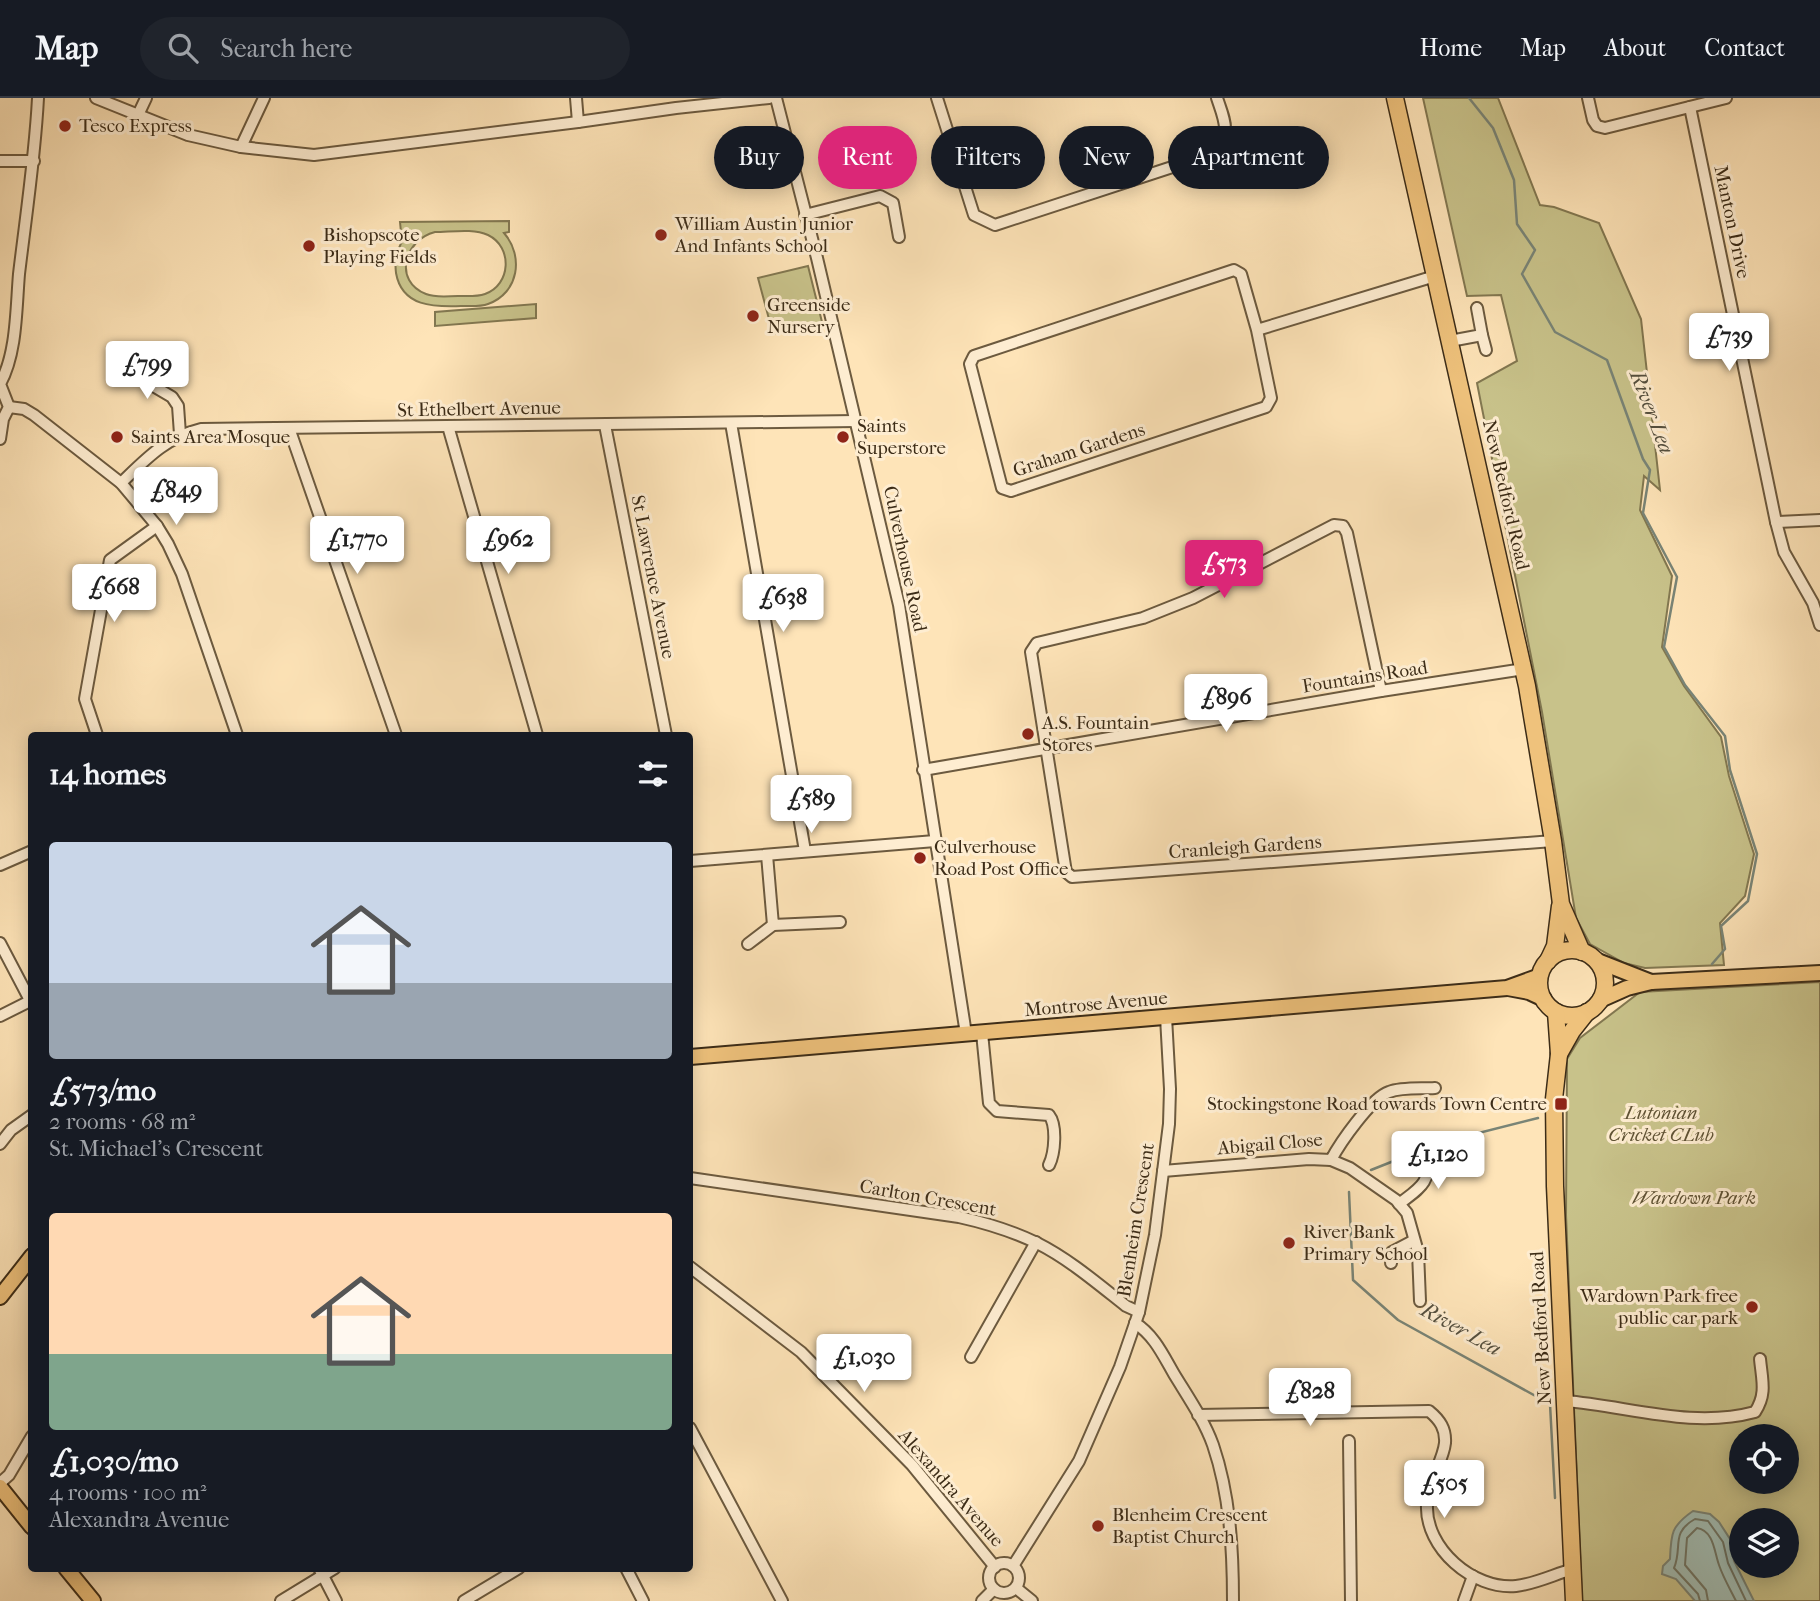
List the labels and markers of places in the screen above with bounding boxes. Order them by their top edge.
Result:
place label: Tesco Express [79,115,192,137]
marker: Tesco Express [57,118,73,134]
place label: William Austin Junior And Infants School [674,213,854,257]
place label: Bishopscote Playing Fields [323,224,437,268]
marker: William Austin Junior And Infants School [653,227,669,243]
marker: Bishopscote Playing Fields [301,238,317,254]
place label: Greenside Nursery [767,294,851,338]
marker: Greenside Nursery [745,308,761,324]
pin: £739 [1688,314,1770,373]
pin: £799 [106,342,188,401]
place label: Saints Superstore [857,415,946,459]
place label: Saints Area Mosque [131,426,290,448]
marker: Saints Area Mosque [109,429,125,445]
marker: Saints Superstore [835,429,851,445]
pin: £849 [135,468,217,527]
pin: £1,770 [300,517,414,576]
pin: £962 [467,517,549,576]
pin: £573 [1183,540,1265,600]
pin: £668 [73,564,155,624]
pin: £638 [742,574,824,634]
pin: £896 [1185,674,1267,734]
place label: A.S. Fountain Stores [1041,712,1149,756]
marker: A.S. Fountain Stores [1020,726,1036,742]
pin: £589 [770,776,852,835]
place label: Culverhouse Road Post Office [934,836,1068,880]
marker: Culverhouse Road Post Office [912,850,928,866]
place label: Stockingstone Road towards Town Centre [1207,1093,1547,1115]
marker: Stockingstone Road towards Town Centre [1553,1096,1569,1112]
pin: £1,120 [1381,1132,1495,1191]
place label: River Bank Primary School [1303,1221,1428,1265]
marker: River Bank Primary School [1281,1235,1297,1251]
place label: Wardown Park free public car park [1579,1285,1738,1329]
marker: Wardown Park free public car park [1744,1299,1760,1315]
pin: £1,030 [807,1334,921,1394]
pin: £828 [1269,1368,1351,1428]
pin: £505 [1403,1460,1485,1520]
place label: Blenheim Crescent Baptist Church [1112,1504,1268,1548]
marker: Blenheim Crescent Baptist Church [1090,1518,1106,1534]

